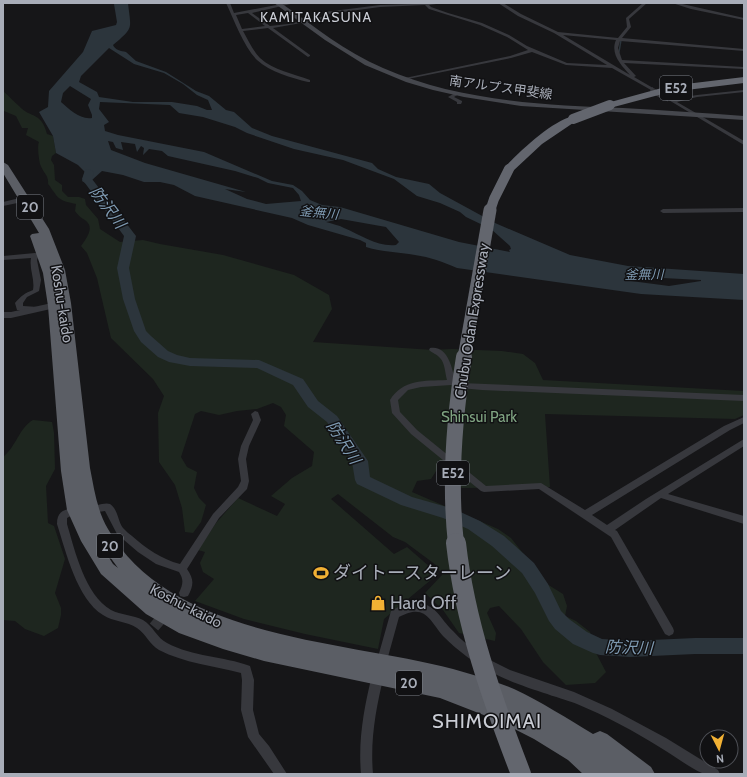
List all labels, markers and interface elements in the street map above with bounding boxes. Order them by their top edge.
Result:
district label: KAMITAKASUNA [260,8,372,26]
street label: 南アルプス甲斐線 [448,72,554,102]
road number: E52 [660,76,692,100]
water label: 防沢川 [86,182,131,234]
road number: 20 [17,195,43,219]
water label: 釜無川 [299,202,341,222]
street label: Chubu Odan Expressway [451,242,493,400]
street label: Koshu-kaido [47,264,77,344]
water label: 釜無川 [624,266,665,282]
park label: Shinsui Park [441,408,517,426]
water label: 防沢川 [323,417,366,469]
road number: E52 [437,461,469,485]
road number: 20 [97,534,123,558]
place label: ダイトースターレーン [333,562,511,584]
sports icon: ダイトースターレーン [312,564,330,582]
street label: Koshu-kaido [147,580,225,632]
place label: Hard Off [390,592,456,614]
shop icon: Hard Off [369,594,387,612]
water label: 防沢川 [605,637,655,658]
road number: 20 [396,671,422,695]
district label: SHIMOIMAI [432,709,542,733]
north arrow [699,729,739,769]
text: N [715,752,725,766]

